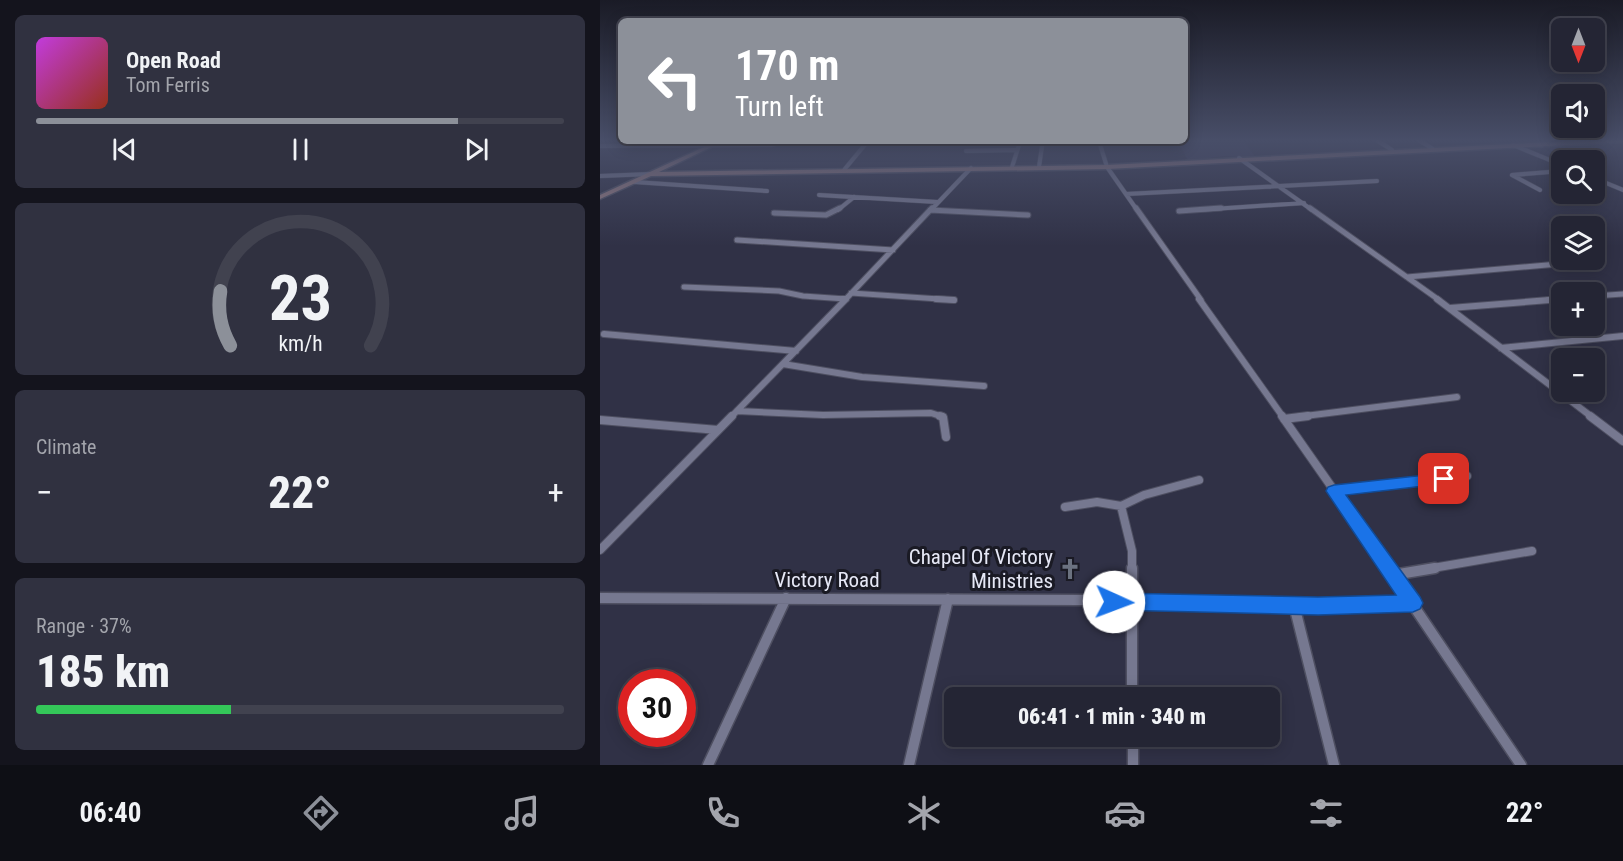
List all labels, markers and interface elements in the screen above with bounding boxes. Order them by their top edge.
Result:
north arrow [1551,18,1605,72]
map controls [1551,18,1605,402]
text: 170 m [735,41,840,90]
icon: left [636,42,714,120]
text: Open Road [126,48,221,73]
text: Tom Ferris [126,73,210,97]
button: sound [1551,84,1605,138]
text: Turn left [735,91,824,123]
icon: previous [108,133,141,166]
icon: pause [284,133,317,166]
icon: next [460,133,493,166]
button: search [1551,150,1605,204]
button: layers [1551,216,1605,270]
text: 23 [268,262,332,335]
button: + [1551,282,1605,336]
text: km/h [278,331,322,356]
button: − [1551,348,1605,402]
text: Climate [36,435,96,459]
pin [1418,453,1469,504]
icon: arrive [1427,462,1460,495]
text: 22° [268,466,332,519]
text: − [36,473,53,512]
text: + [548,473,564,512]
place label: Chapel Of Victory Ministries [909,545,1053,593]
church icon: Chapel Of Victory Ministries [1058,557,1082,581]
street label: Victory Road [774,568,880,592]
position arrow [1082,570,1146,634]
text: Range · 37% [36,614,132,638]
text: 185 km [36,645,170,698]
speed limit sign: 30 [618,669,696,747]
text: 06:41 · 1 min · 340 m [1018,704,1206,729]
icon: directions [300,792,342,834]
icon: music [501,792,543,834]
icon: phone [702,792,744,834]
icon: climate [903,792,945,834]
icon: car [1104,792,1146,834]
icon: filters [1305,792,1347,834]
text: 06:40 [79,797,141,829]
text: 22° [1506,797,1543,829]

